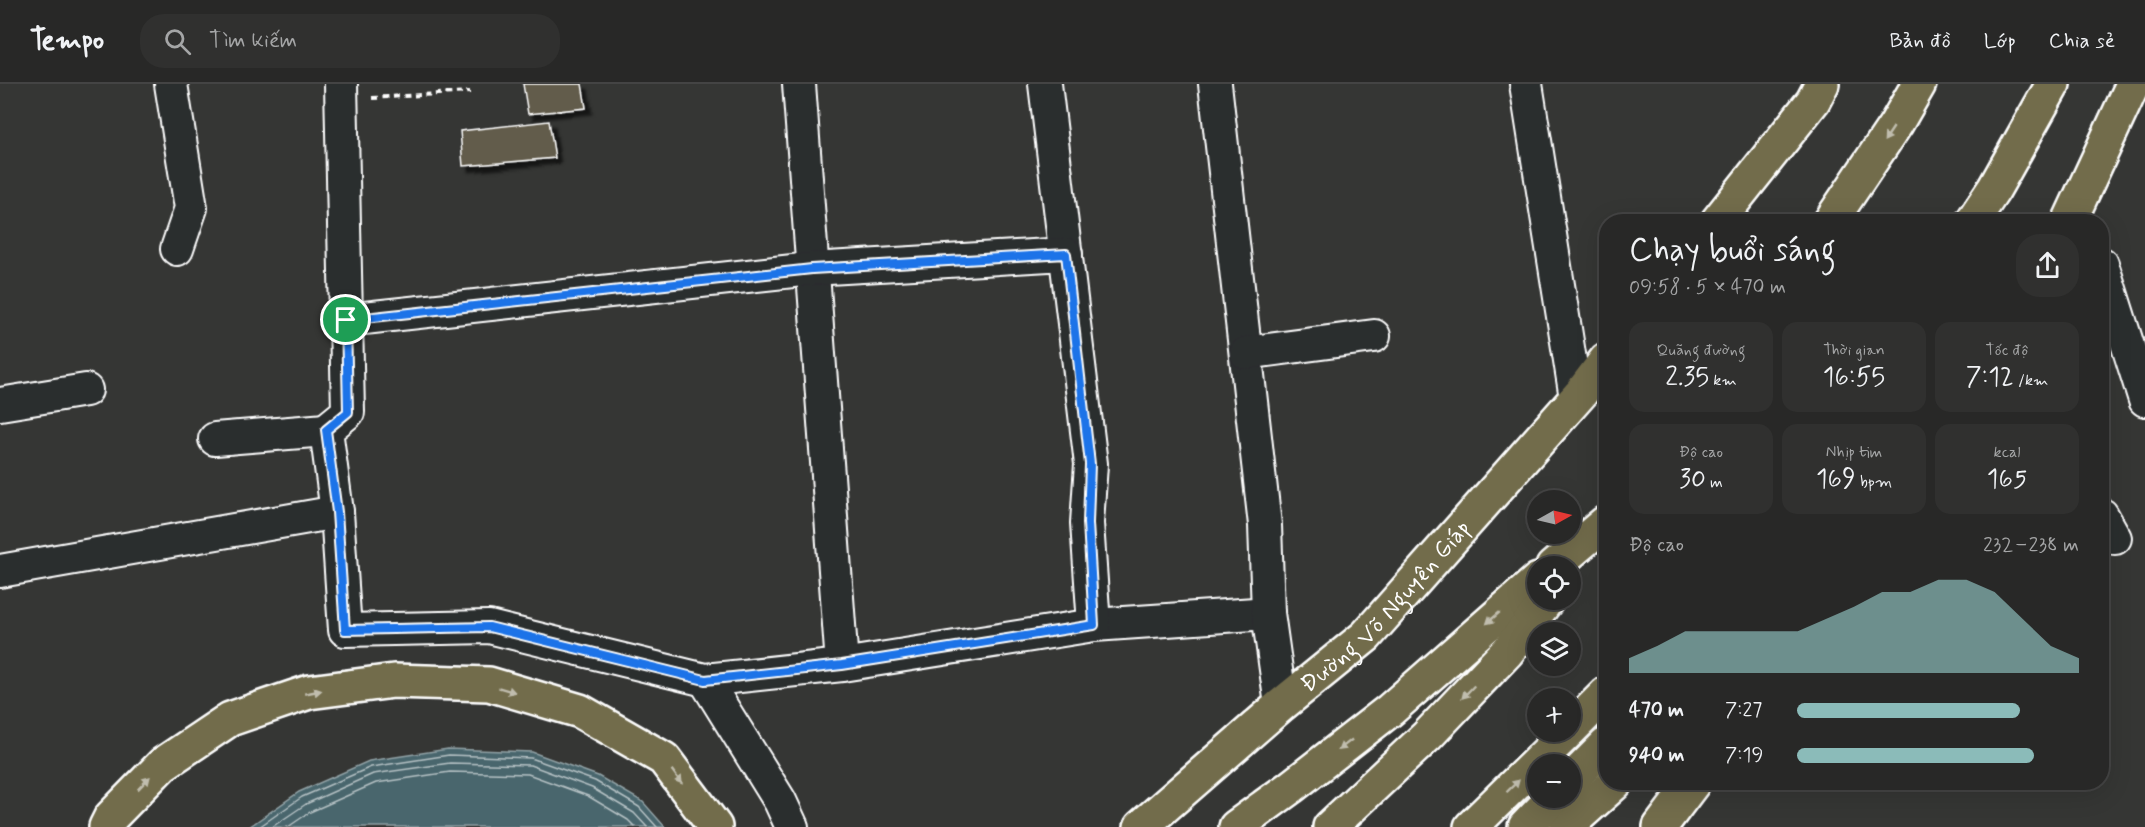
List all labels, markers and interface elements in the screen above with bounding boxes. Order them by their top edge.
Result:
search box [140,14,560,68]
text: Tempo [30,23,104,60]
icon: search [161,25,194,58]
text: Tìm kiếm [209,27,297,55]
text: Bản đồ [1890,27,1951,55]
text: Lớp [1984,27,2016,55]
text: Chia sẻ [2049,27,2115,55]
one-way arrow [1883,126,1895,142]
text: Chạy buổi sáng [1629,229,1836,273]
button: share [2016,234,2079,297]
text: 09:58 · 5 × 470 m [1629,274,1786,301]
pin [320,294,371,345]
icon: arrive [329,303,362,336]
text: Quãng đường [1657,340,1745,361]
text: Thời gian [1823,340,1885,361]
text: Tốc độ [1985,340,2029,361]
text: 2.35 [1665,361,1709,395]
text: 16:55 [1823,361,1885,395]
text: 7:12 [1966,361,2014,395]
text: km [1709,370,1737,391]
text: /km [2014,370,2048,391]
text: Độ cao [1679,442,1723,463]
text: Nhịp tim [1826,442,1882,463]
text: kcal [1994,442,2020,463]
text: 30 [1679,463,1706,497]
text: 169 [1816,463,1856,497]
text: 165 [1987,463,2027,497]
text: m [1706,472,1723,493]
text: bpm [1856,472,1892,493]
north arrow [1527,490,1581,544]
map controls [1527,490,1581,808]
street label: Đường Võ Nguyên Giáp [1294,514,1478,700]
text: Độ cao [1629,532,1684,559]
text: 232–238 m [1983,532,2079,559]
button: locate [1527,556,1581,610]
one-way arrow [1485,611,1501,624]
button: layers [1527,622,1581,676]
one-way arrow [1461,685,1475,700]
one-way arrow [498,686,516,695]
one-way arrow [304,687,323,696]
button: + [1527,688,1581,742]
text: 470 m [1629,697,1684,724]
text: 7:27 [1725,697,1762,724]
one-way arrow [1337,738,1353,751]
text: 940 m [1629,742,1684,769]
text: 7:19 [1725,742,1763,769]
button: − [1527,754,1581,808]
one-way arrow [671,769,683,784]
one-way arrow [137,777,151,791]
one-way arrow [1506,779,1521,793]

